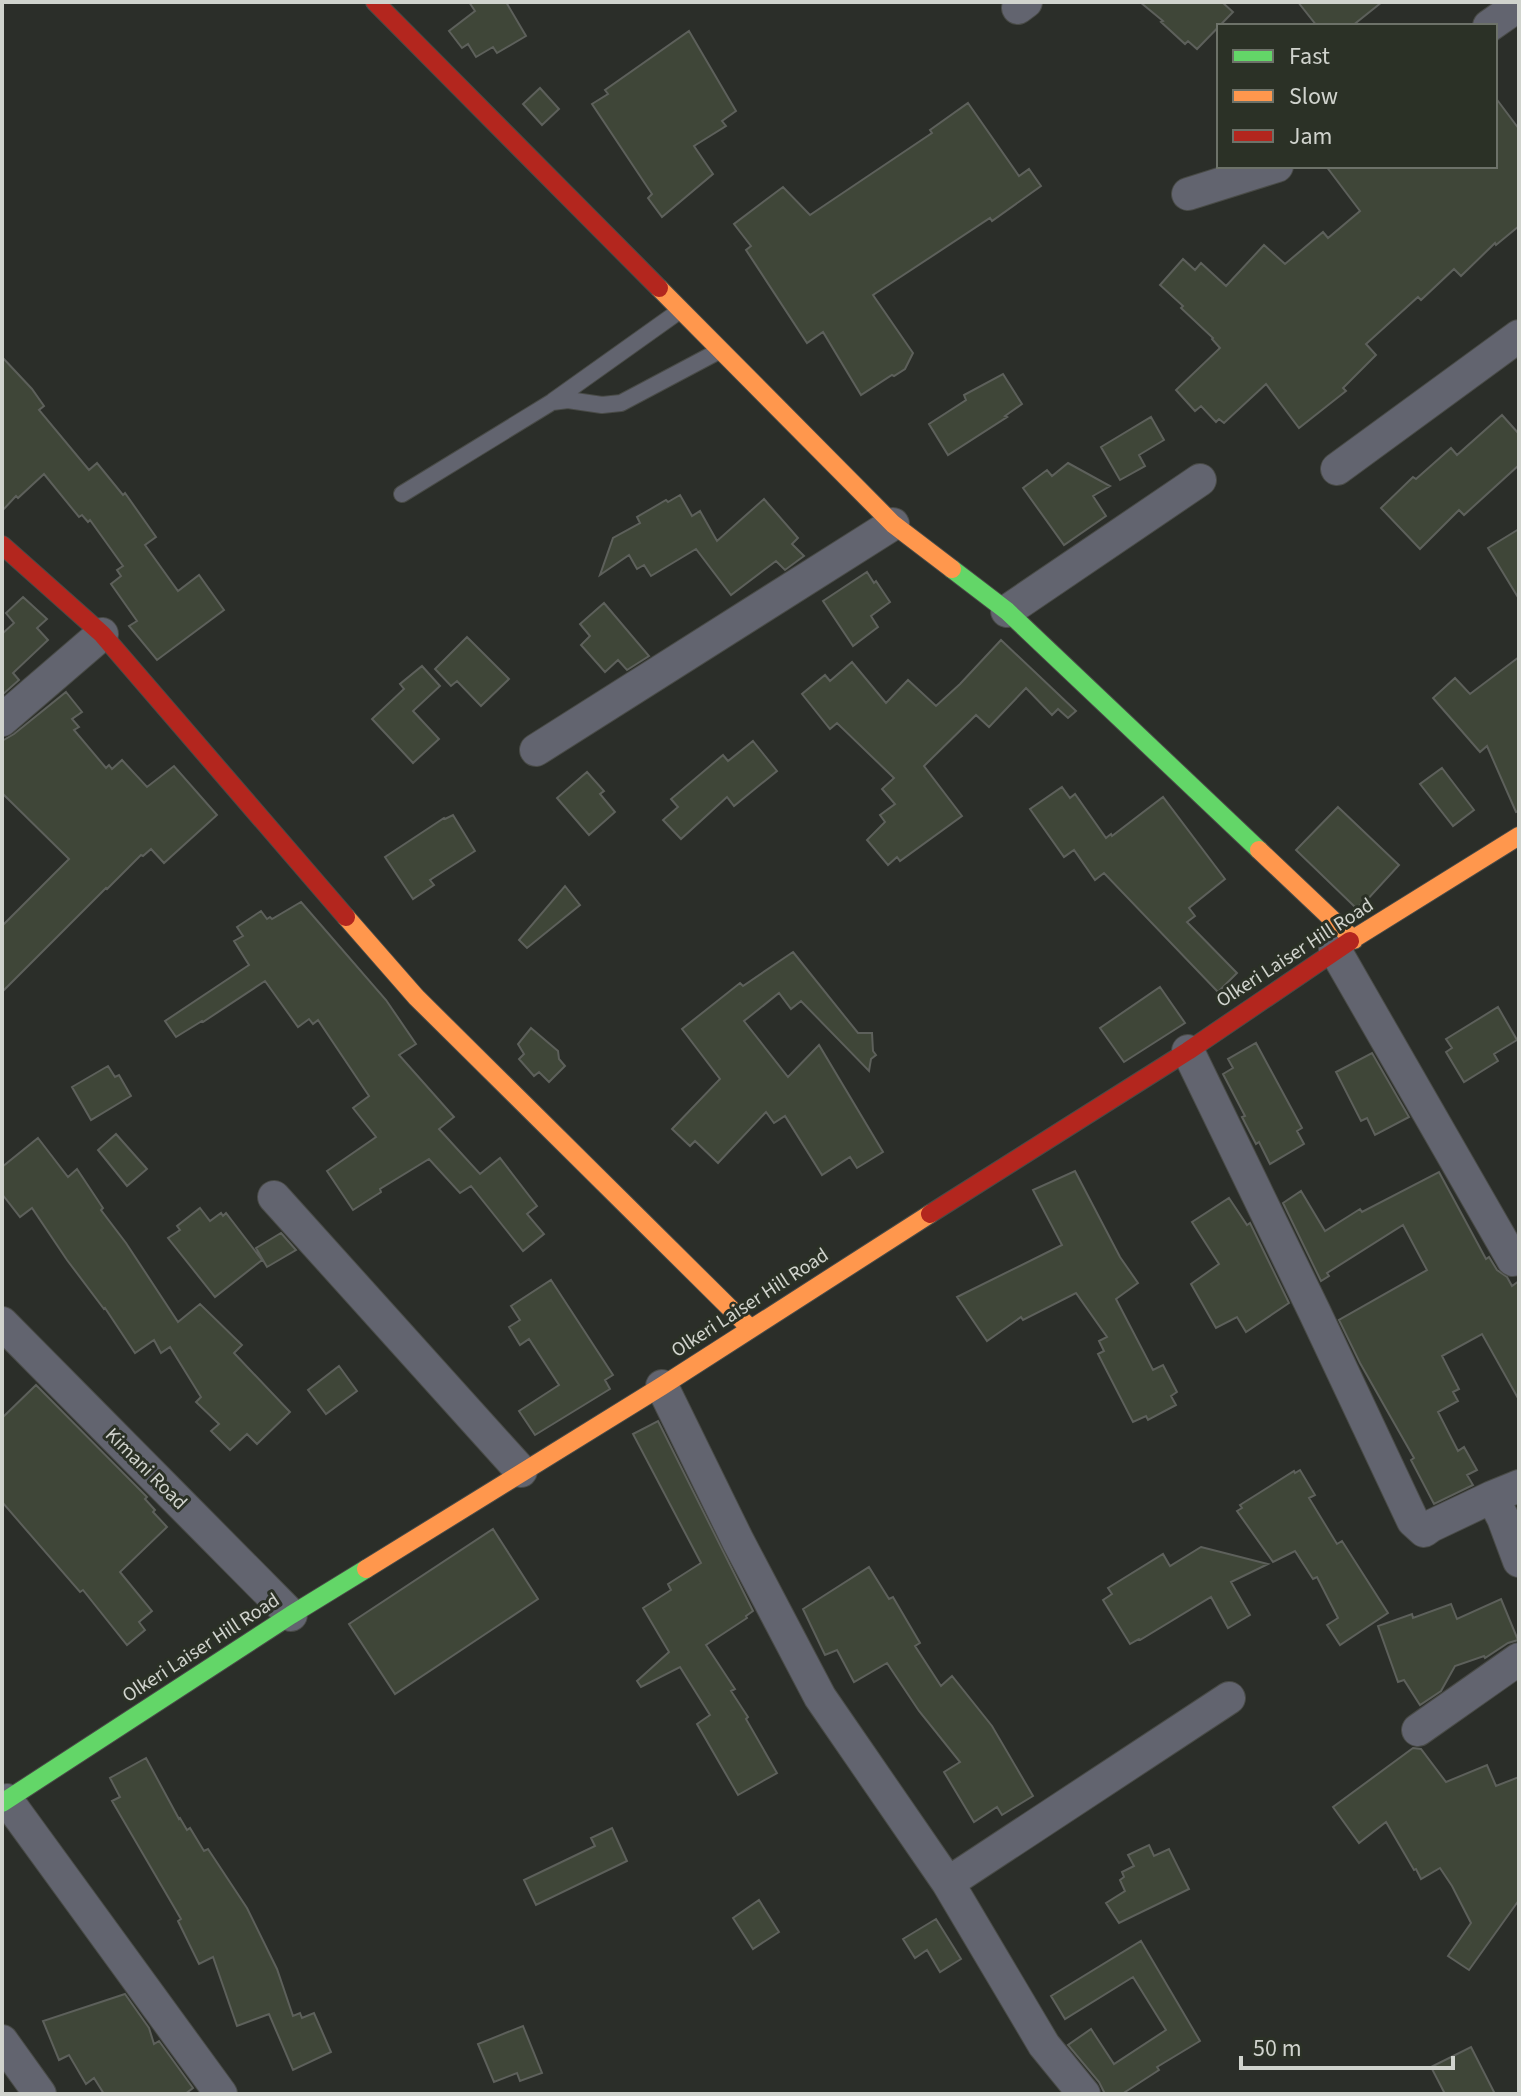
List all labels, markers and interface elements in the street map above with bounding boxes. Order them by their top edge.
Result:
legend [1217,24,1497,168]
text: Fast [1289,39,1330,74]
text: Slow [1289,79,1338,114]
text: Jam [1289,119,1333,154]
street label: Olkeri Laiser Hill Road [1211,891,1379,1015]
street label: Olkeri Laiser Hill Road [666,1241,834,1365]
street label: Kimani Road [99,1422,193,1516]
street label: Olkeri Laiser Hill Road [117,1586,285,1710]
scale bar [1241,2020,1453,2070]
text: 50 m [1253,2031,1302,2066]

